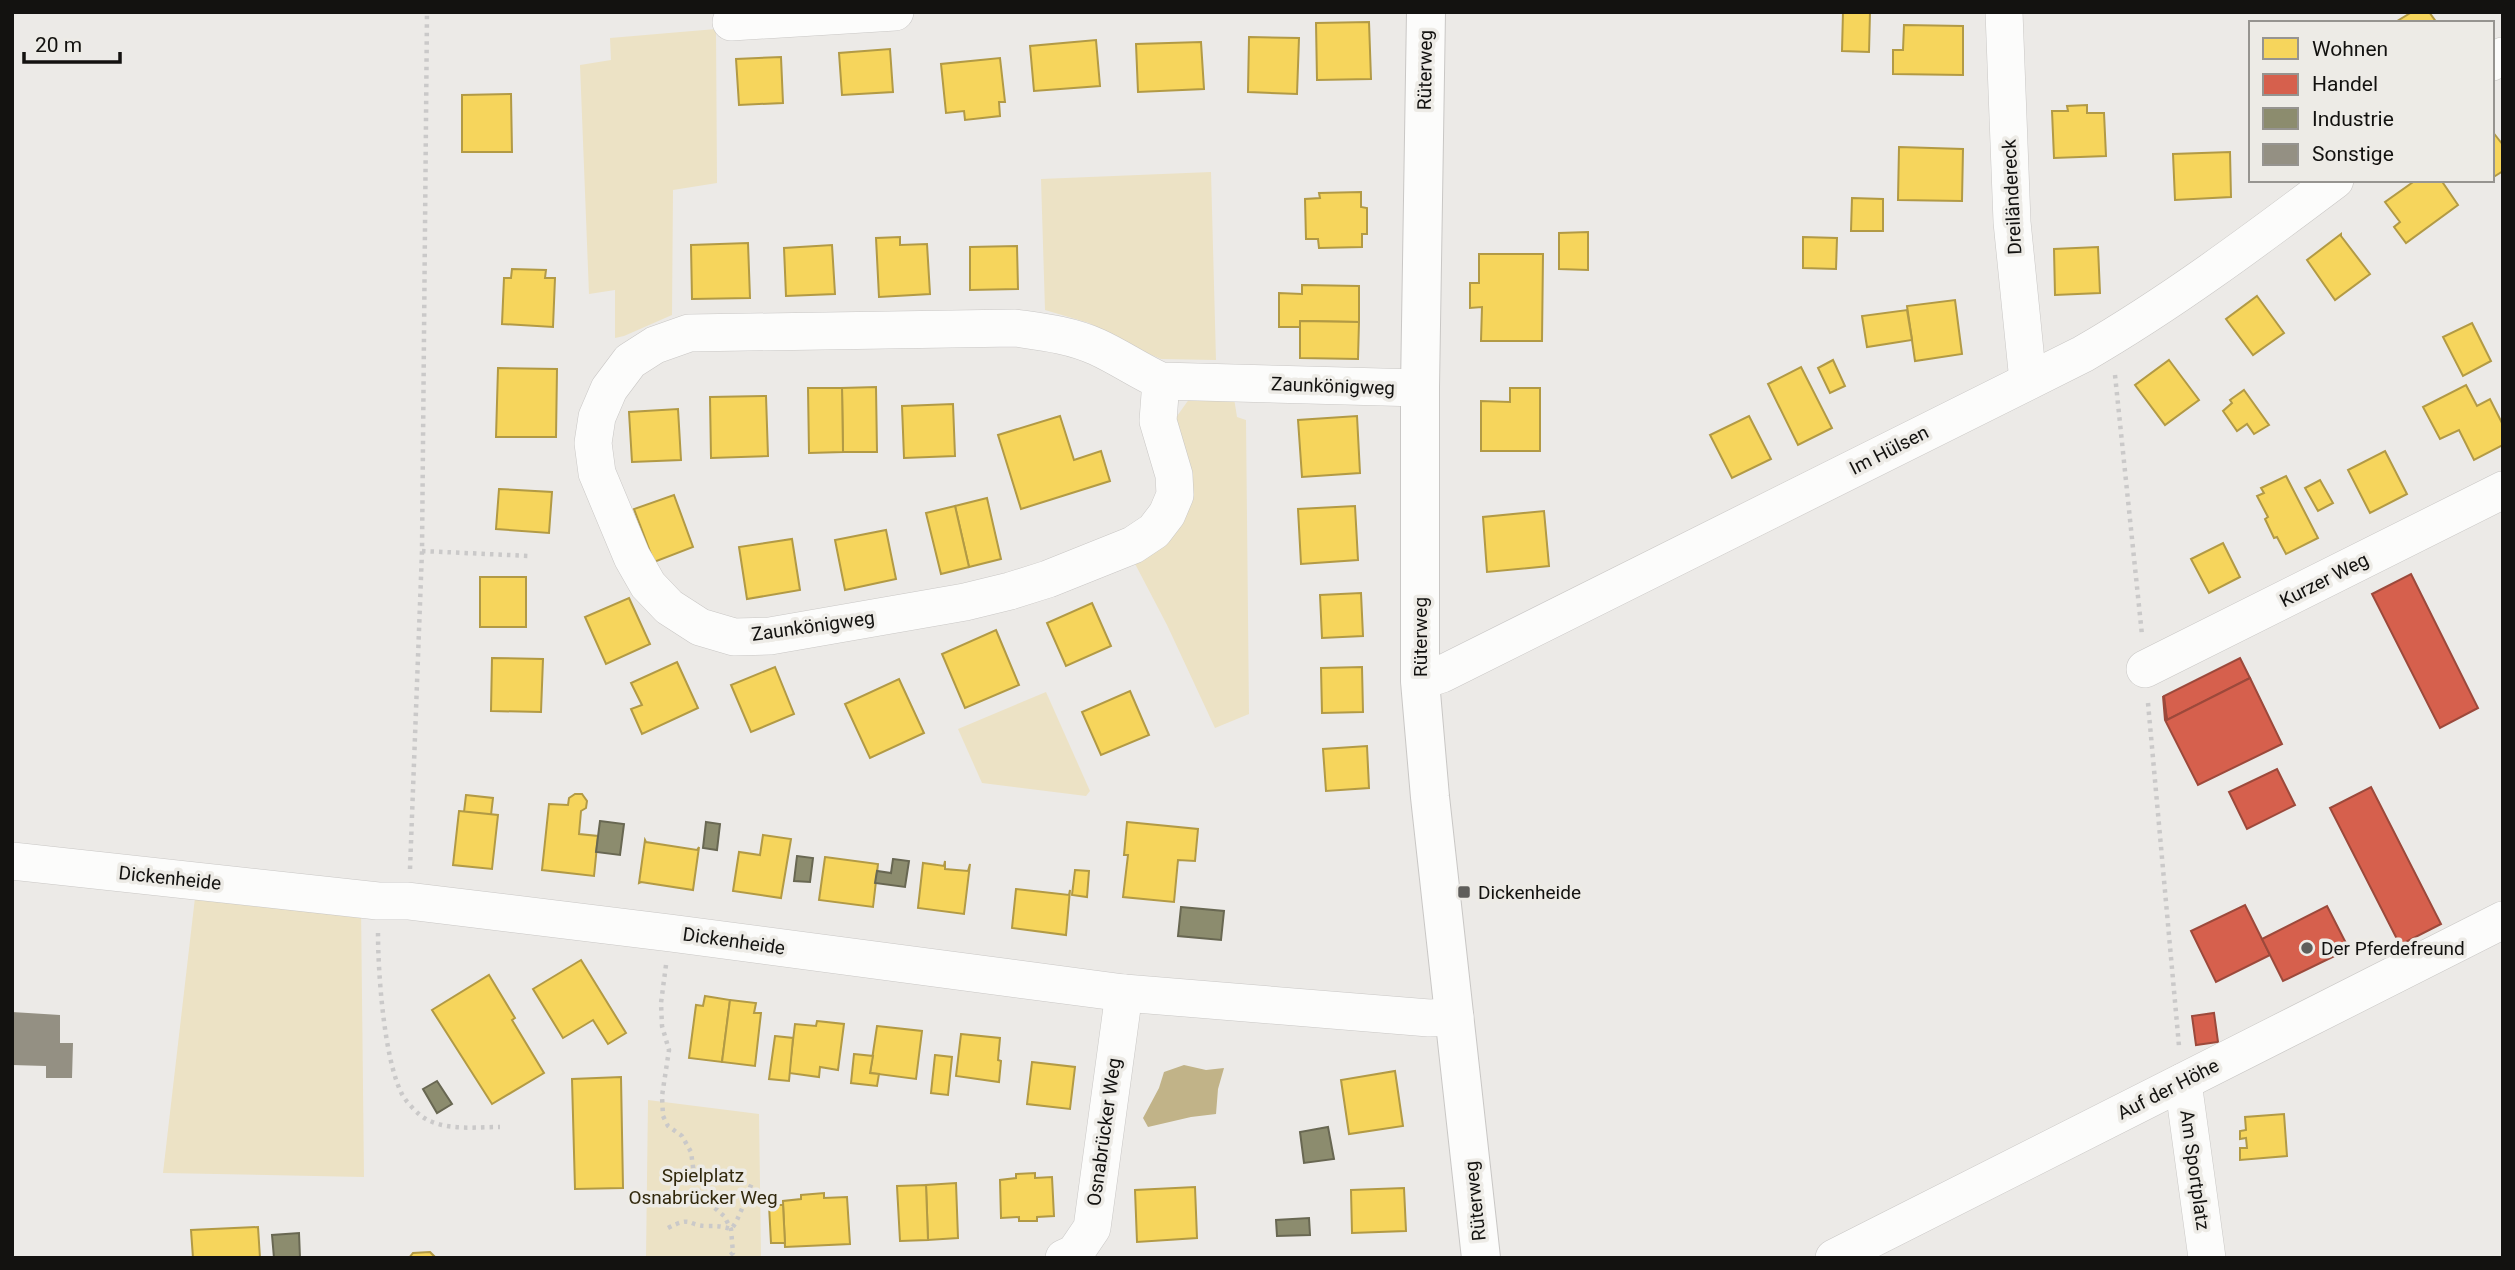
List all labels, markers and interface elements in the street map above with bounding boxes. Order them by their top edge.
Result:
scale bar [24,21,121,65]
legend [2249,21,2494,182]
street label: Rüterweg [1413,30,1437,110]
text: 20 m [35,33,82,57]
text: Wohnen [2312,37,2388,61]
text: Handel [2312,72,2378,96]
text: Industrie [2312,107,2394,131]
street label: Dreiländereck [1997,138,2027,255]
text: Sonstige [2312,142,2394,166]
street label: Zaunkönigweg [1271,372,1395,400]
street label: Im Hülsen [1846,420,1932,480]
street label: Kurzer Weg [2276,548,2372,612]
street label: Rüterweg [1409,597,1432,677]
street label: Zaunkönigweg [750,606,876,646]
street label: Dickenheide [118,861,222,895]
place label: Dickenheide [1478,881,1581,904]
marker: Dickenheide [1456,884,1472,900]
street label: Dickenheide [681,922,787,960]
place label: Der Pferdefreund [2321,937,2465,960]
marker: Der Pferdefreund [2299,940,2315,956]
street label: Auf der Höhe [2113,1054,2223,1124]
street label: Osnabrücker Weg [1082,1057,1126,1207]
street label: Am Sportplatz [2175,1109,2215,1231]
street label: Rüterweg [1459,1160,1491,1242]
park label: Spielplatz Osnabrücker Weg [628,1164,778,1209]

